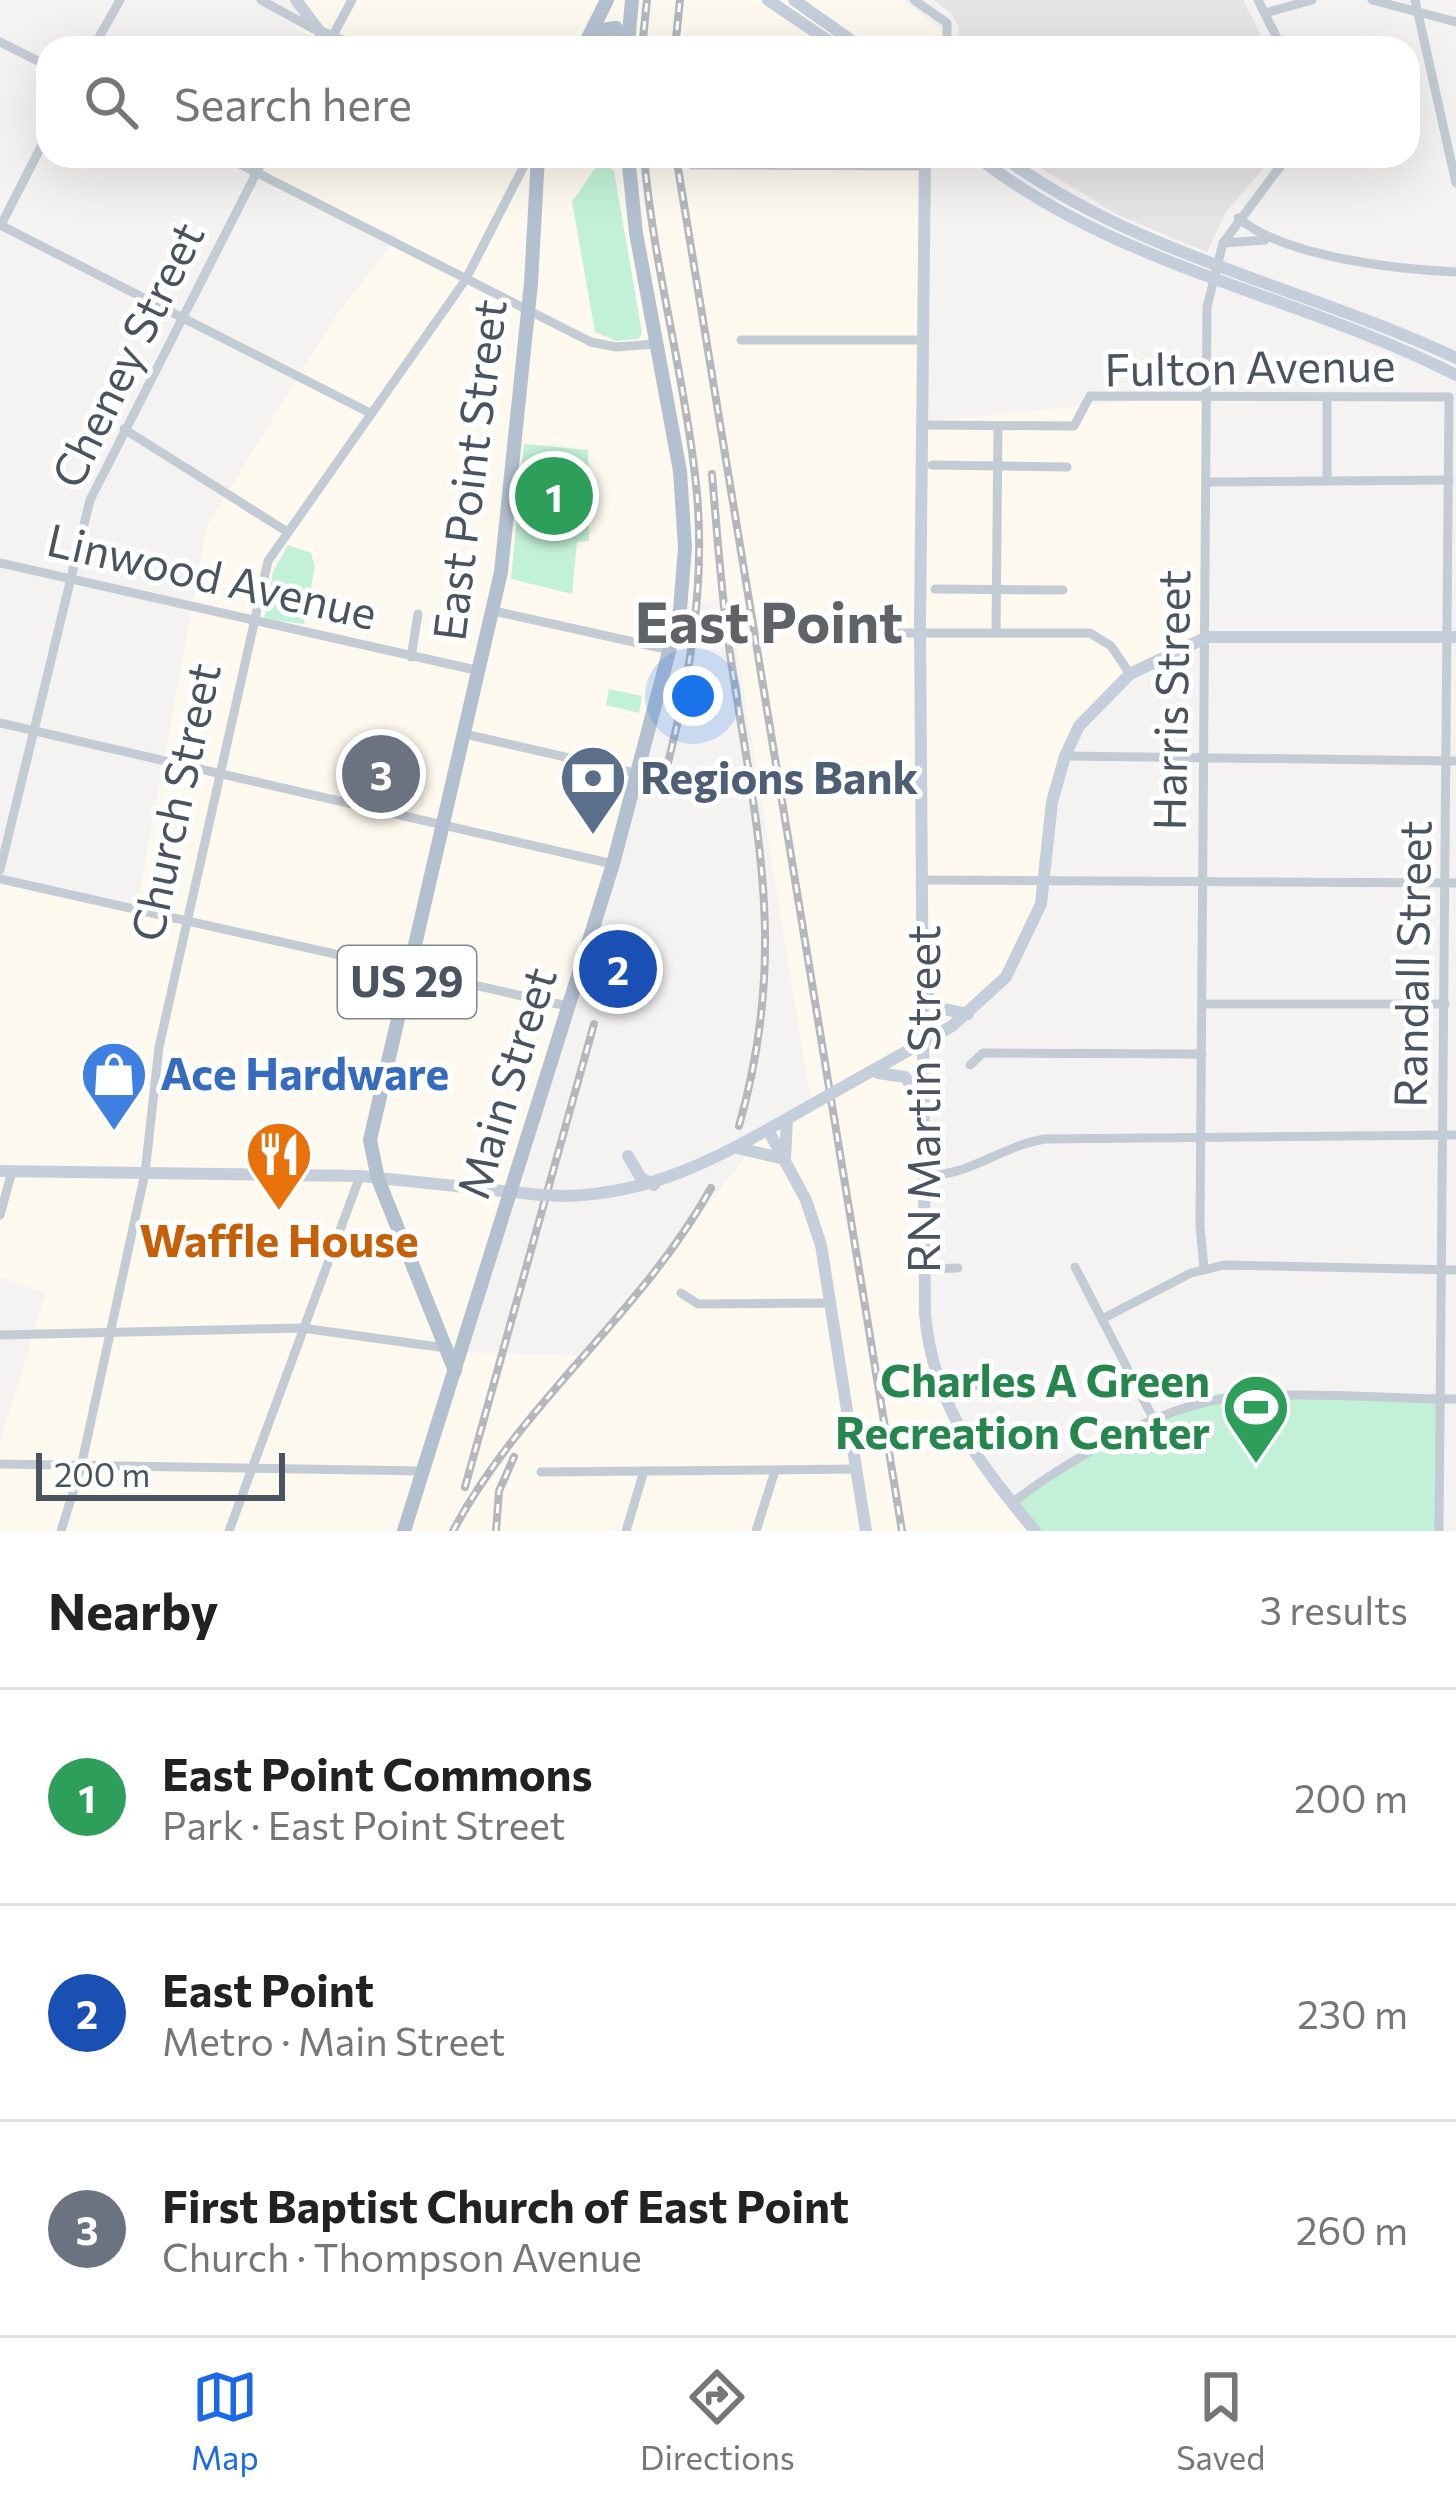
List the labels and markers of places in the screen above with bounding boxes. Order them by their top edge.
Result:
pin: 1 [515,451,593,541]
pin: 3 [342,729,420,819]
bank icon: Regions Bank [558,743,628,837]
place label: Regions Bank [640,748,918,803]
pin: 2 [579,924,657,1014]
shop icon: Ace Hardware [79,1039,149,1133]
place label: Ace Hardware [160,1044,449,1099]
restaurant icon: Waffle House [244,1119,314,1213]
place label: Waffle House [139,1211,419,1266]
place label: Charles A Green Recreation Center [835,1351,1210,1458]
sports icon: Charles A Green Recreation Center [1221,1372,1291,1466]

